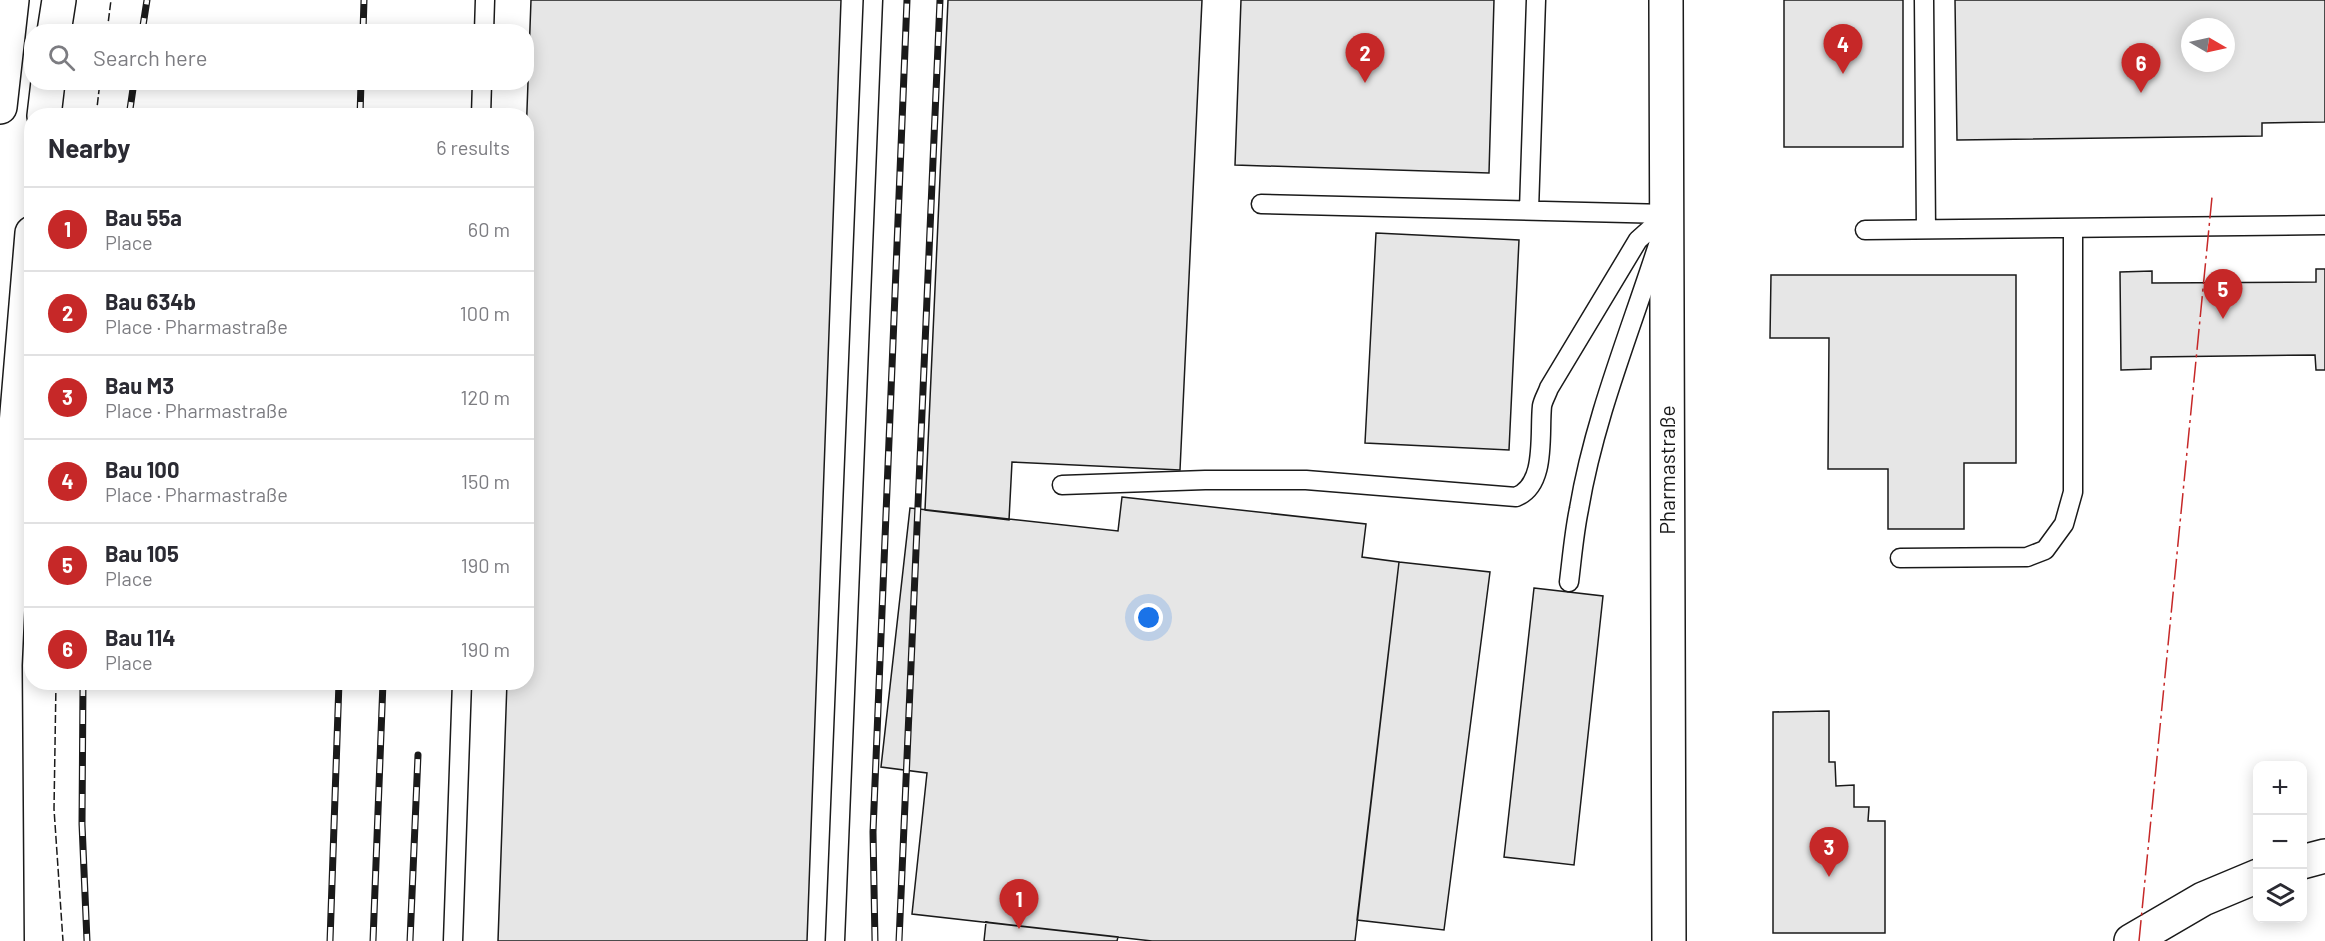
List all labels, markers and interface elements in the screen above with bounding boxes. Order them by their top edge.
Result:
north arrow [2181,18,2235,72]
search box [24,24,534,90]
pin: 4 [1824,25,1862,74]
pin: 2 [1346,34,1384,83]
icon: search [45,41,78,74]
text: Search here [93,44,207,70]
pin: 6 [2122,44,2160,93]
text: Nearby [48,132,130,163]
text: 6 results [436,135,510,159]
text: Bau 55a [105,204,182,230]
text: 1 [64,217,71,241]
text: 60 m [468,217,510,241]
text: Place [105,230,153,254]
pin: 5 [2204,270,2242,319]
text: Bau 634b [105,288,196,314]
text: 2 [62,301,73,325]
text: 100 m [460,301,510,325]
text: Place · Pharmastraße [105,314,288,338]
text: Bau M3 [105,372,174,398]
text: 3 [62,385,73,409]
text: 120 m [460,385,510,409]
text: Place · Pharmastraße [105,398,288,422]
street label: Pharmastraße [1654,405,1679,535]
text: Bau 100 [105,456,179,482]
text: 4 [61,469,74,493]
text: 150 m [461,469,510,493]
text: Place · Pharmastraße [105,482,288,506]
text: Bau 105 [105,540,179,566]
text: 5 [62,553,73,577]
text: 190 m [461,553,510,577]
text: Place [105,566,153,590]
your location [1134,603,1163,632]
text: Bau 114 [105,624,176,650]
text: 6 [62,637,73,661]
text: 190 m [461,637,510,661]
text: Place [105,650,153,674]
map controls [2253,761,2307,923]
button: + [2253,761,2307,815]
button: − [2253,815,2307,869]
pin: 3 [1810,828,1848,877]
button: layers [2253,869,2307,923]
pin: 1 [1000,880,1038,929]

